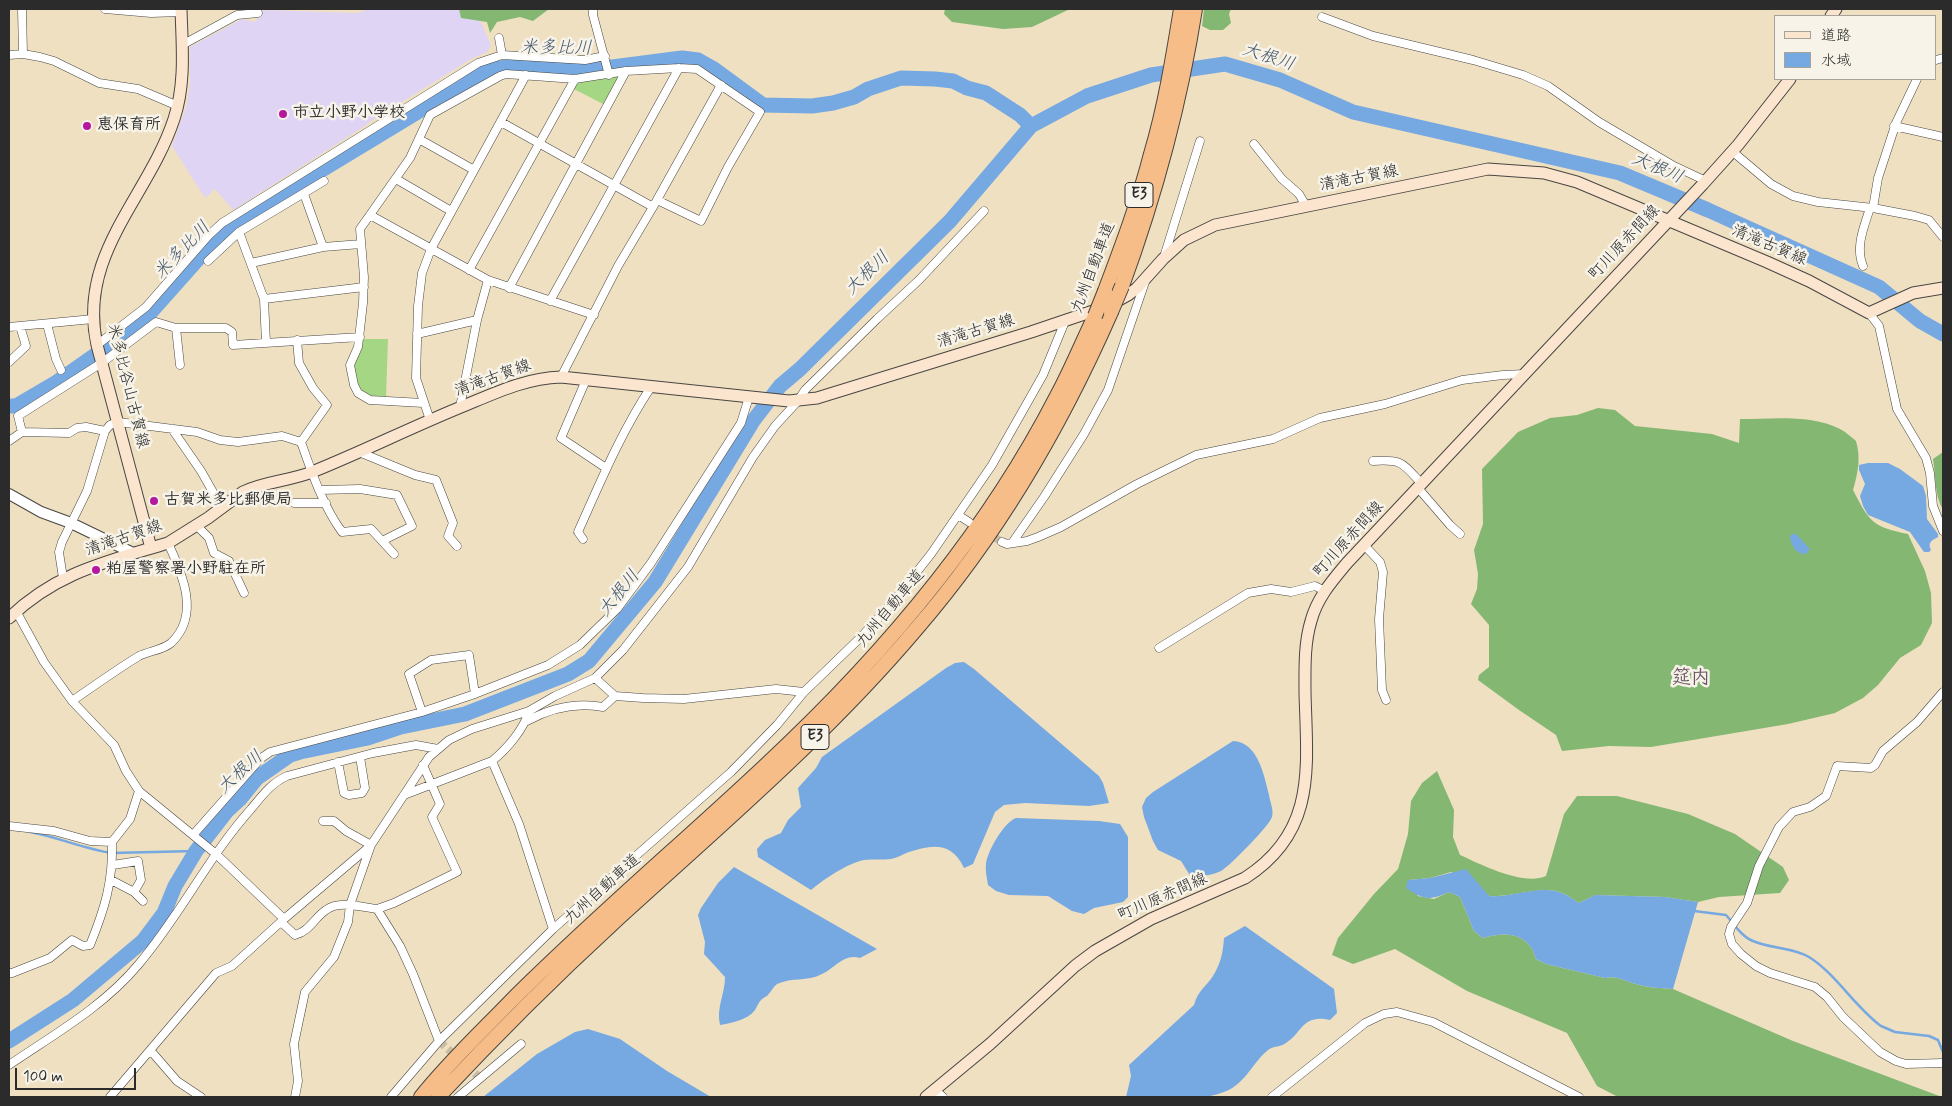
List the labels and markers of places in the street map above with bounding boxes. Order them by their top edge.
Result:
place label: 市立小野小学校 [293,104,405,124]
marker: 市立小野小学校 [277,108,289,120]
place label: 恵保育所 [97,116,161,136]
marker: 恵保育所 [81,120,93,132]
place label: 古賀米多比郵便局 [164,491,292,511]
marker: 古賀米多比郵便局 [148,495,160,507]
place label: 粕屋警察署小野駐在所 [106,560,266,580]
marker: 粕屋警察署小野駐在所 [90,564,102,576]

